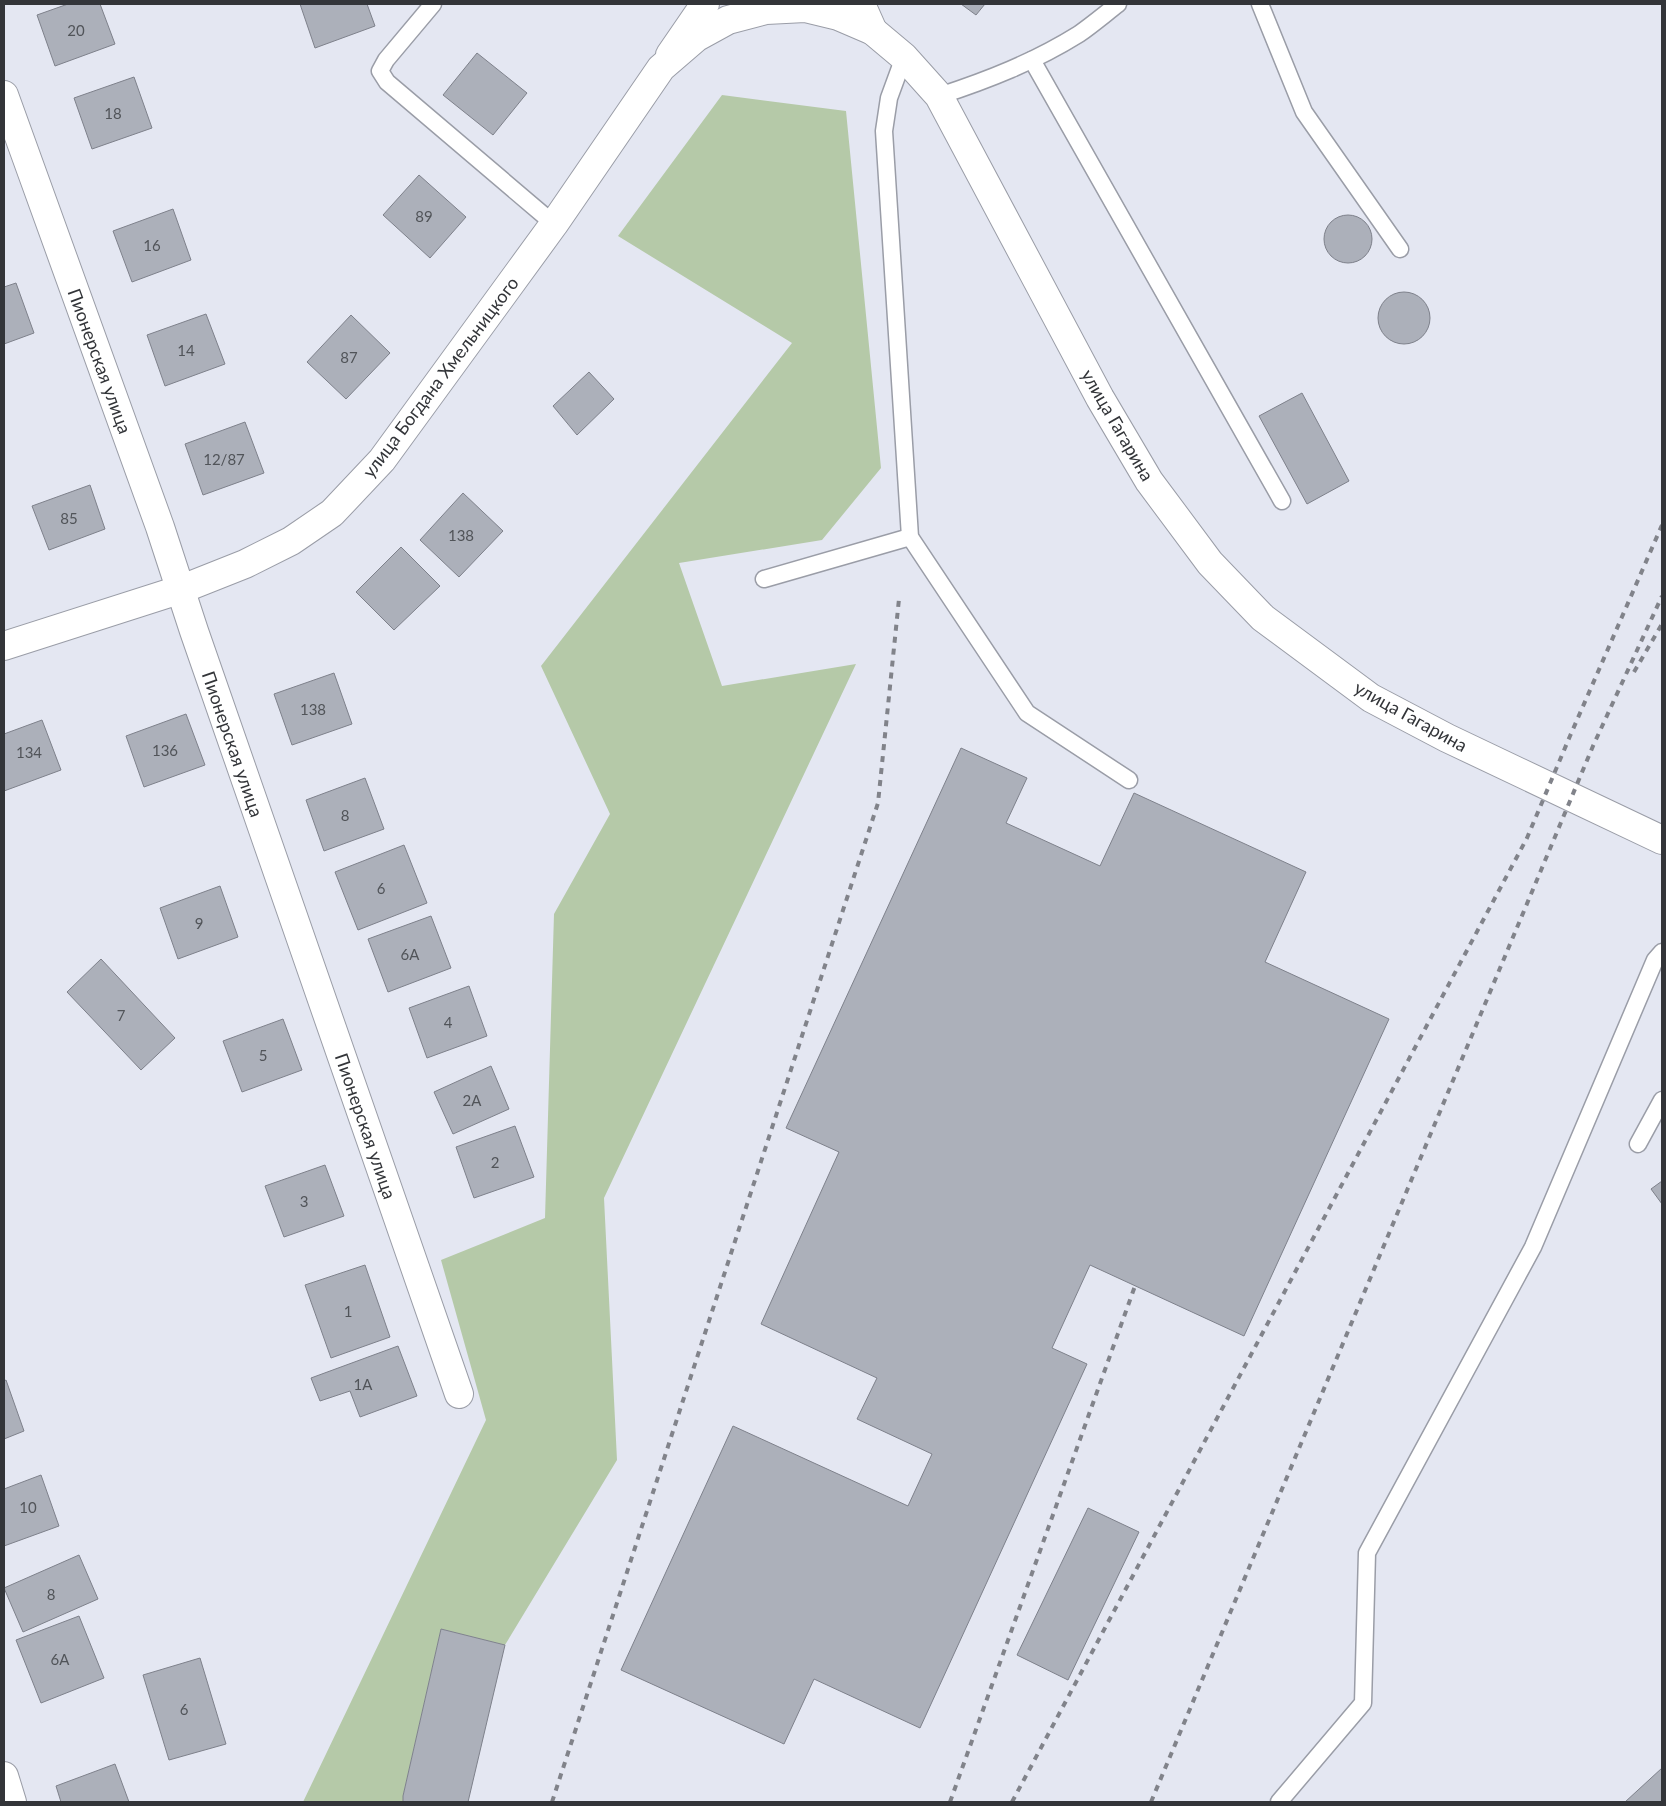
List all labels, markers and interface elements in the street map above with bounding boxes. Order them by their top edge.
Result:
house number: 20 [67,21,85,39]
house number: 18 [104,104,122,122]
house number: 89 [415,207,433,225]
house number: 16 [143,236,161,254]
street label: улица Богдана Хмельницкого [357,272,523,482]
street label: Пионерская улица [64,285,136,437]
house number: 14 [177,341,195,359]
house number: 87 [340,348,358,366]
street label: улица Гагарина [1077,365,1159,485]
house number: 12/87 [203,450,245,468]
house number: 85 [60,509,78,527]
house number: 138 [448,526,474,544]
street label: Пионерская улица [198,668,268,820]
street label: улица Гагарина [1351,676,1471,756]
house number: 138 [300,700,326,718]
house number: 136 [152,741,178,759]
house number: 134 [16,743,42,761]
house number: 8 [341,806,349,824]
house number: 6 [377,879,386,897]
house number: 9 [195,914,203,932]
house number: 6А [401,945,420,963]
house number: 7 [117,1006,126,1024]
house number: 4 [444,1013,453,1031]
house number: 5 [259,1046,267,1064]
street label: Пионерская улица [331,1050,401,1202]
house number: 2А [463,1091,482,1109]
house number: 2 [491,1153,499,1171]
house number: 3 [300,1192,308,1210]
house number: 1 [344,1302,352,1320]
house number: 1А [354,1375,373,1393]
house number: 10 [19,1498,37,1516]
house number: 8 [47,1585,55,1603]
house number: 6А [51,1650,70,1668]
house number: 6 [180,1700,189,1718]

